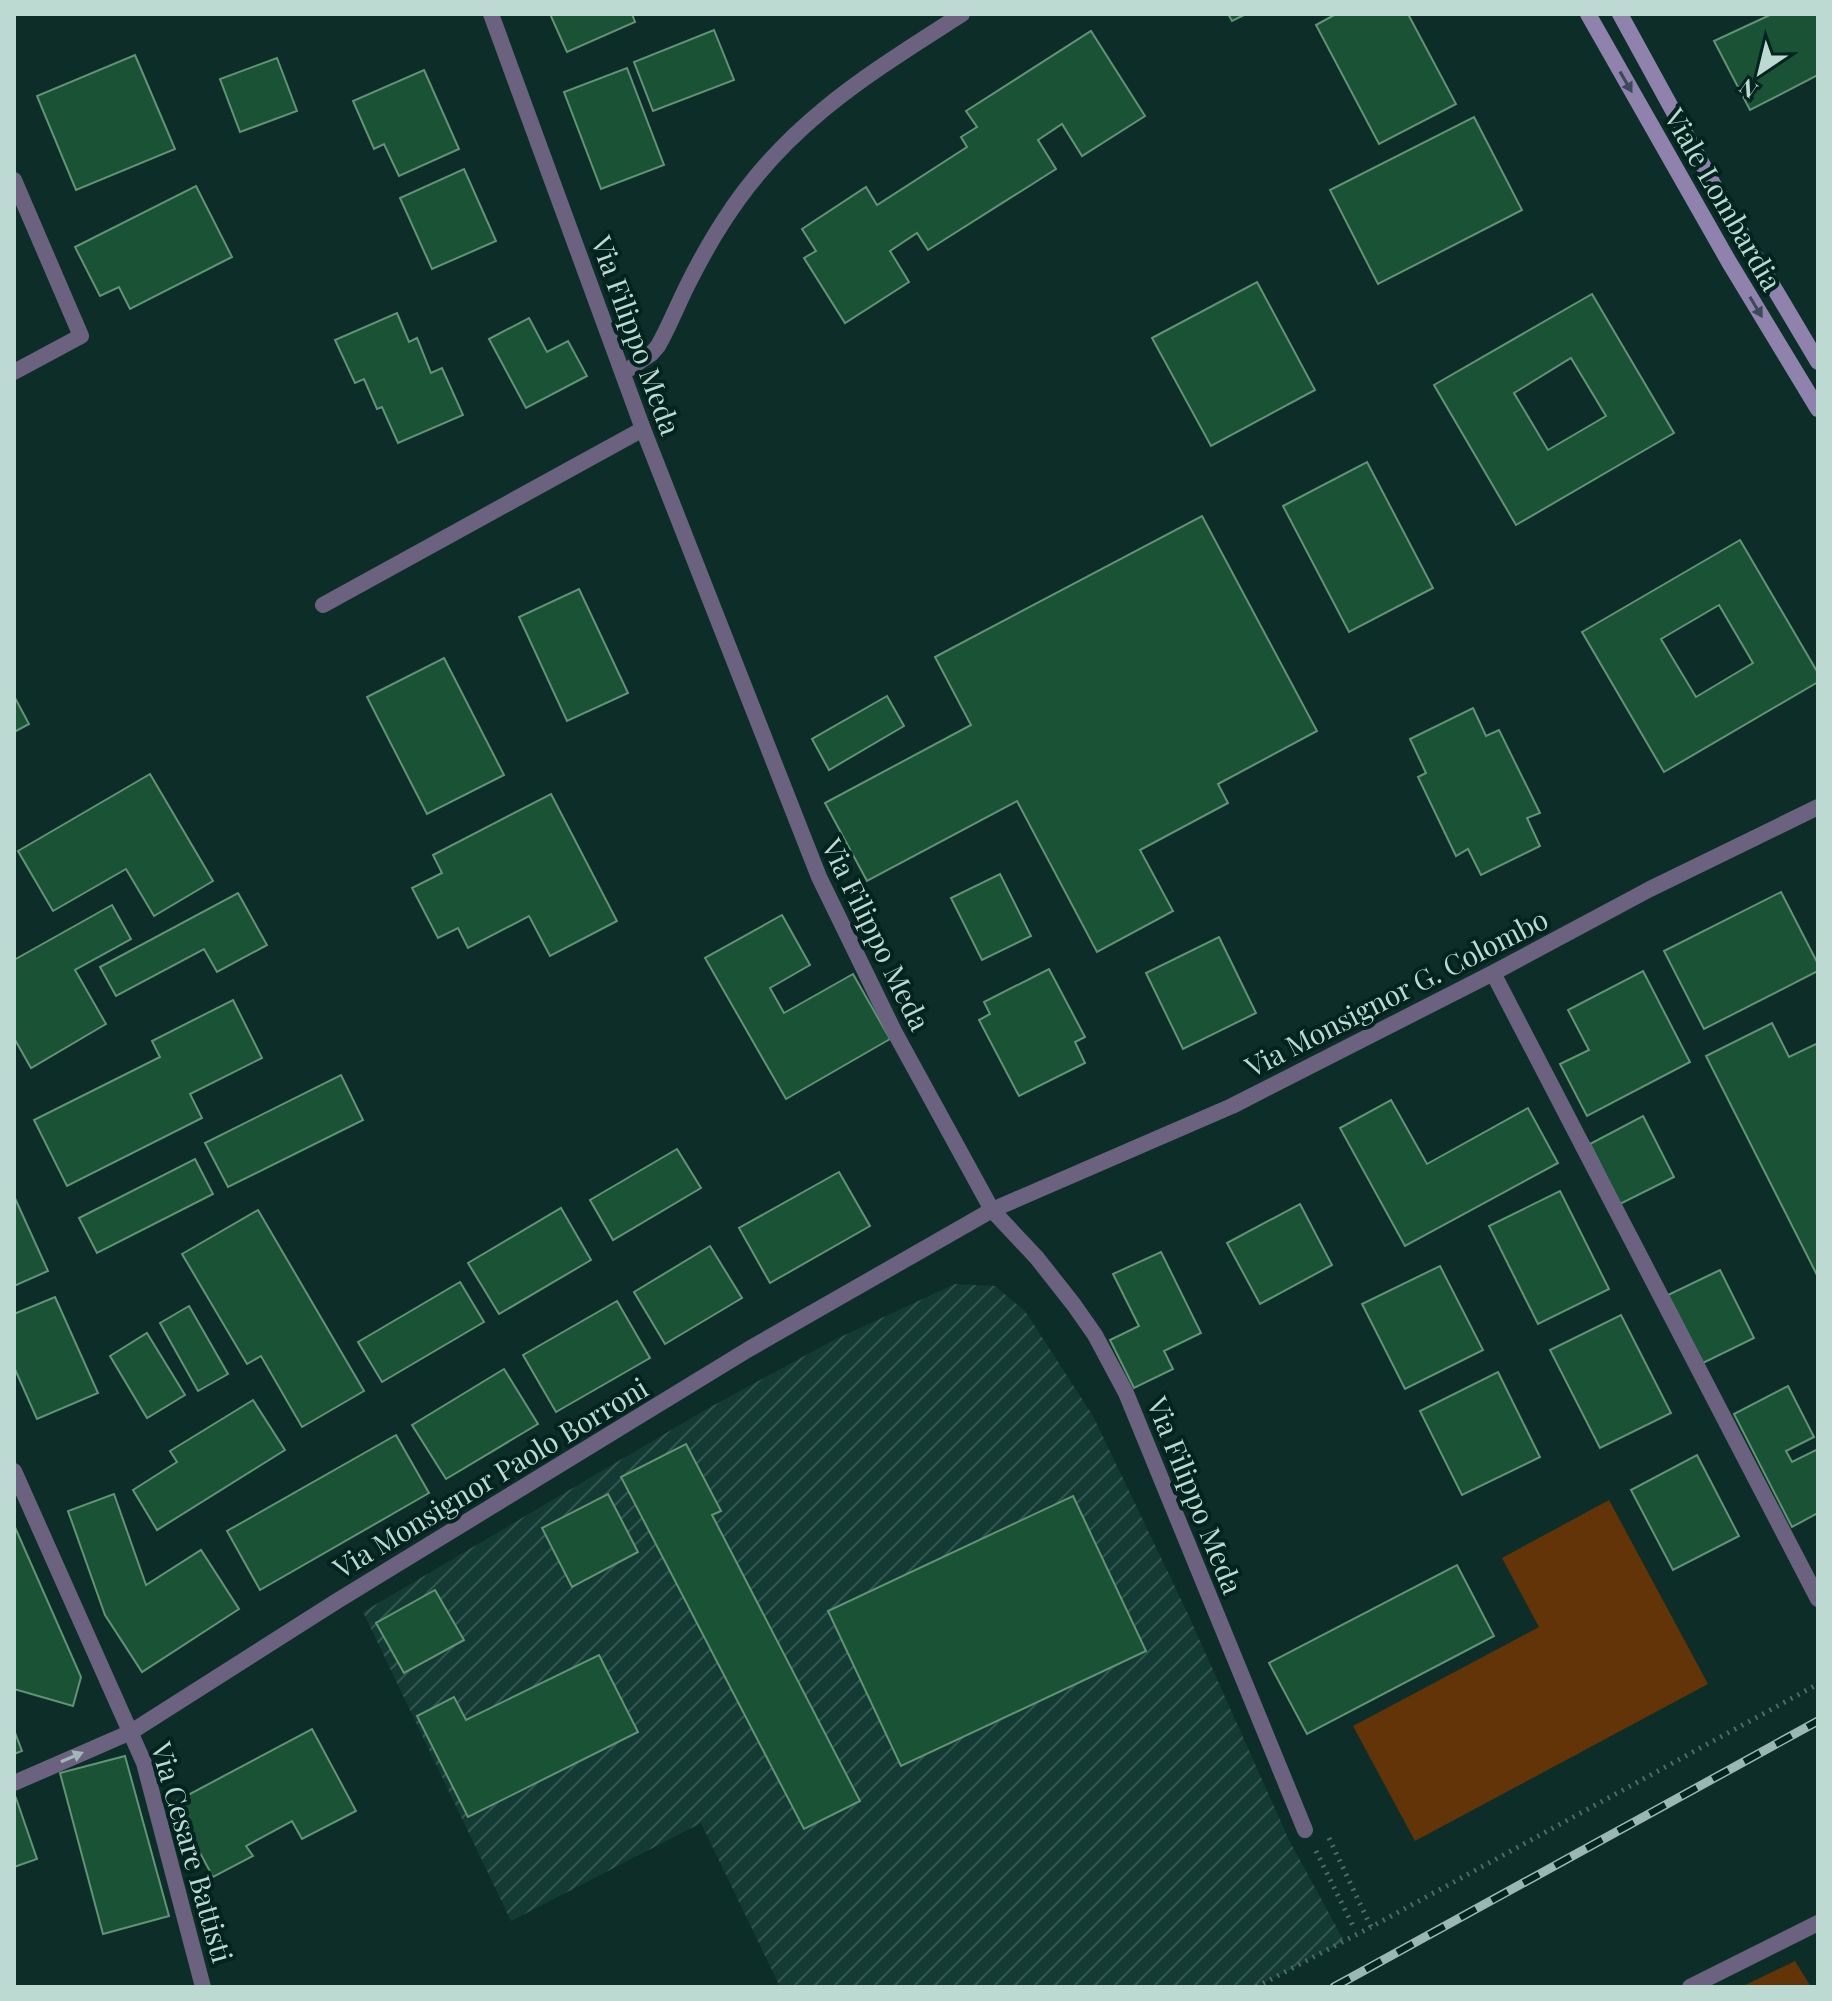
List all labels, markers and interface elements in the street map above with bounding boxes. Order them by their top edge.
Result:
north arrow [1720,32,1800,112]
one-way arrow [1619,71,1633,93]
text: N [1733,72,1763,106]
street label: Viale Lombardia [1656,100,1791,297]
street label: Via Filippo Meda [584,229,690,440]
one-way arrow [1749,296,1763,318]
street label: Via Filippo Meda [814,831,939,1036]
street label: Via Monsignor G. Colombo [1237,899,1554,1085]
street label: Via Monsignor Paolo Borroni [325,1368,654,1586]
street label: Via Filippo Meda [1139,1390,1252,1599]
street label: Via Cesare Battisti [144,1737,242,1966]
one-way arrow [61,1751,84,1764]

